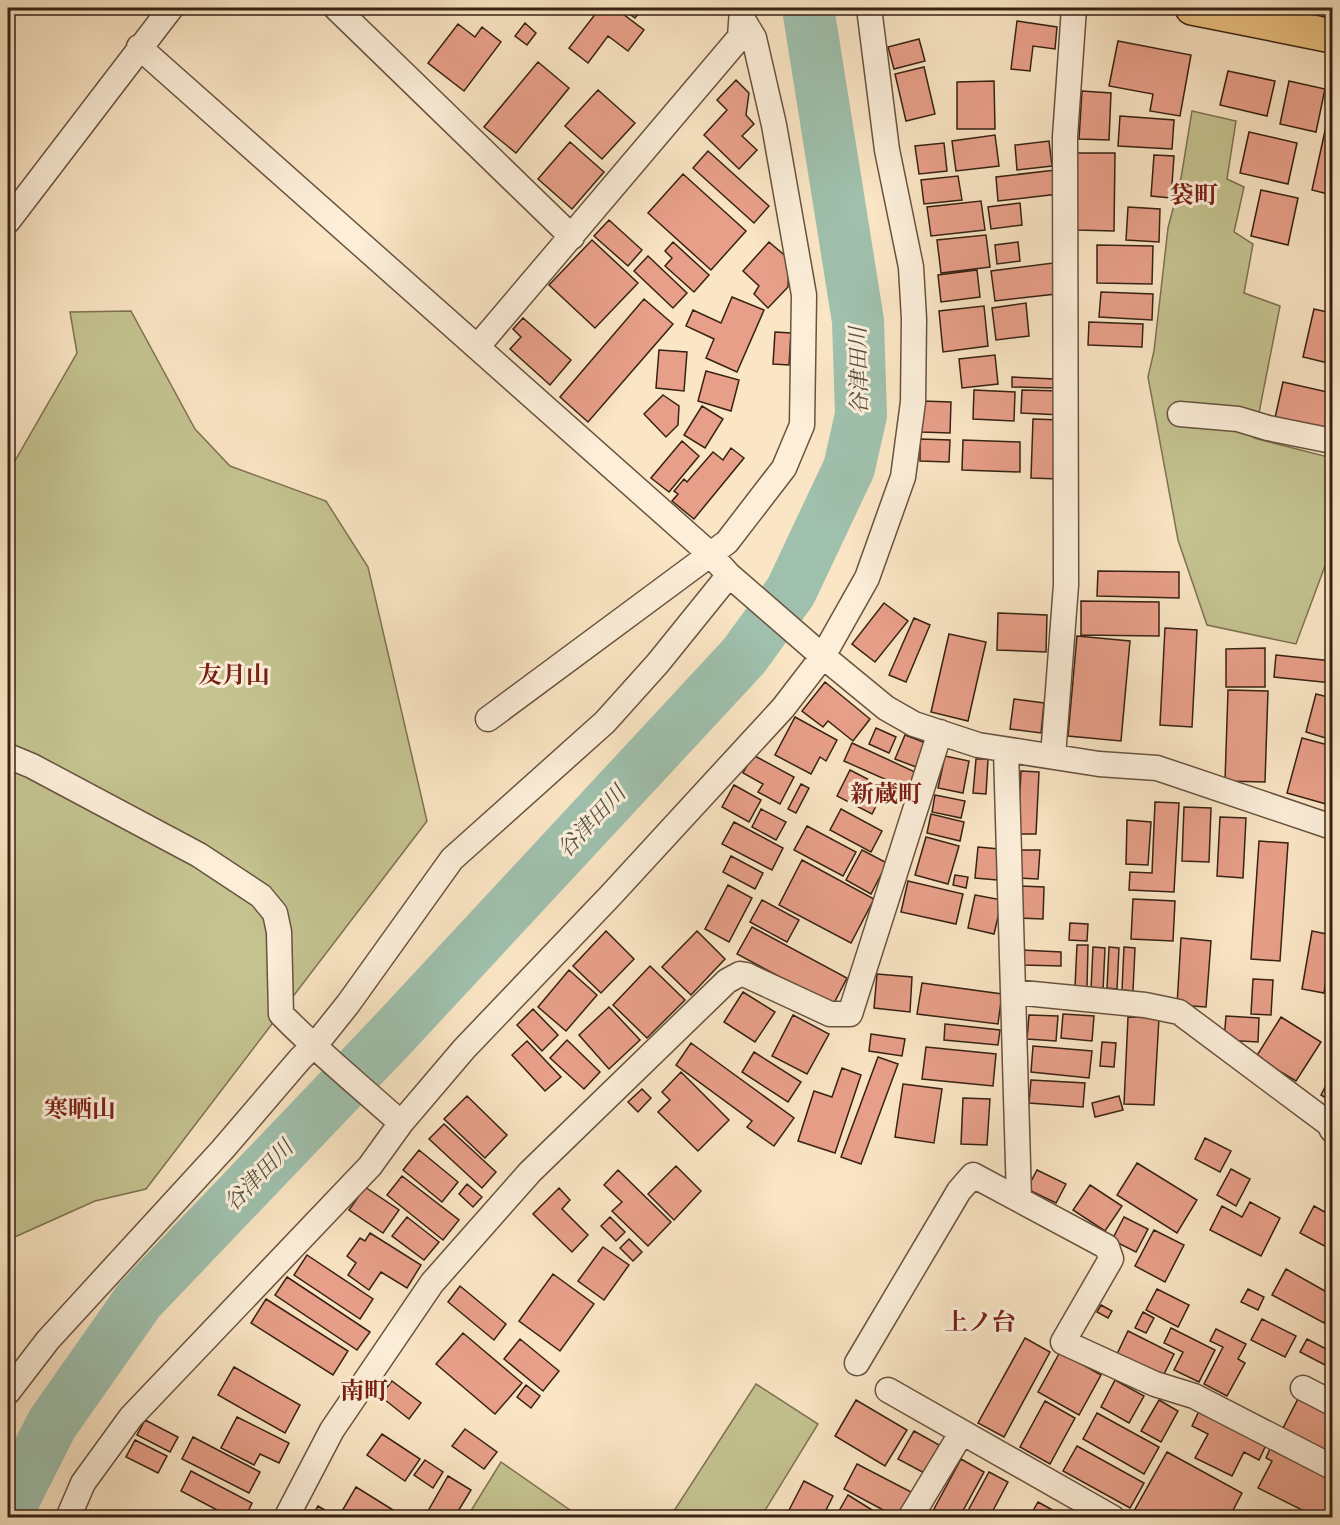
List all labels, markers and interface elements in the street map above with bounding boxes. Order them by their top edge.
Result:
district label: 袋町 [1170,179,1218,210]
water label: 谷津田川 [843,325,874,415]
district label: 友月山 [198,659,270,690]
water label: 谷津田川 [551,778,633,863]
district label: 新蔵町 [850,778,922,809]
district label: 寒晒山 [44,1093,116,1124]
water label: 谷津田川 [217,1132,301,1217]
district label: 上ノ台 [944,1306,1016,1337]
district label: 南町 [340,1375,388,1406]

